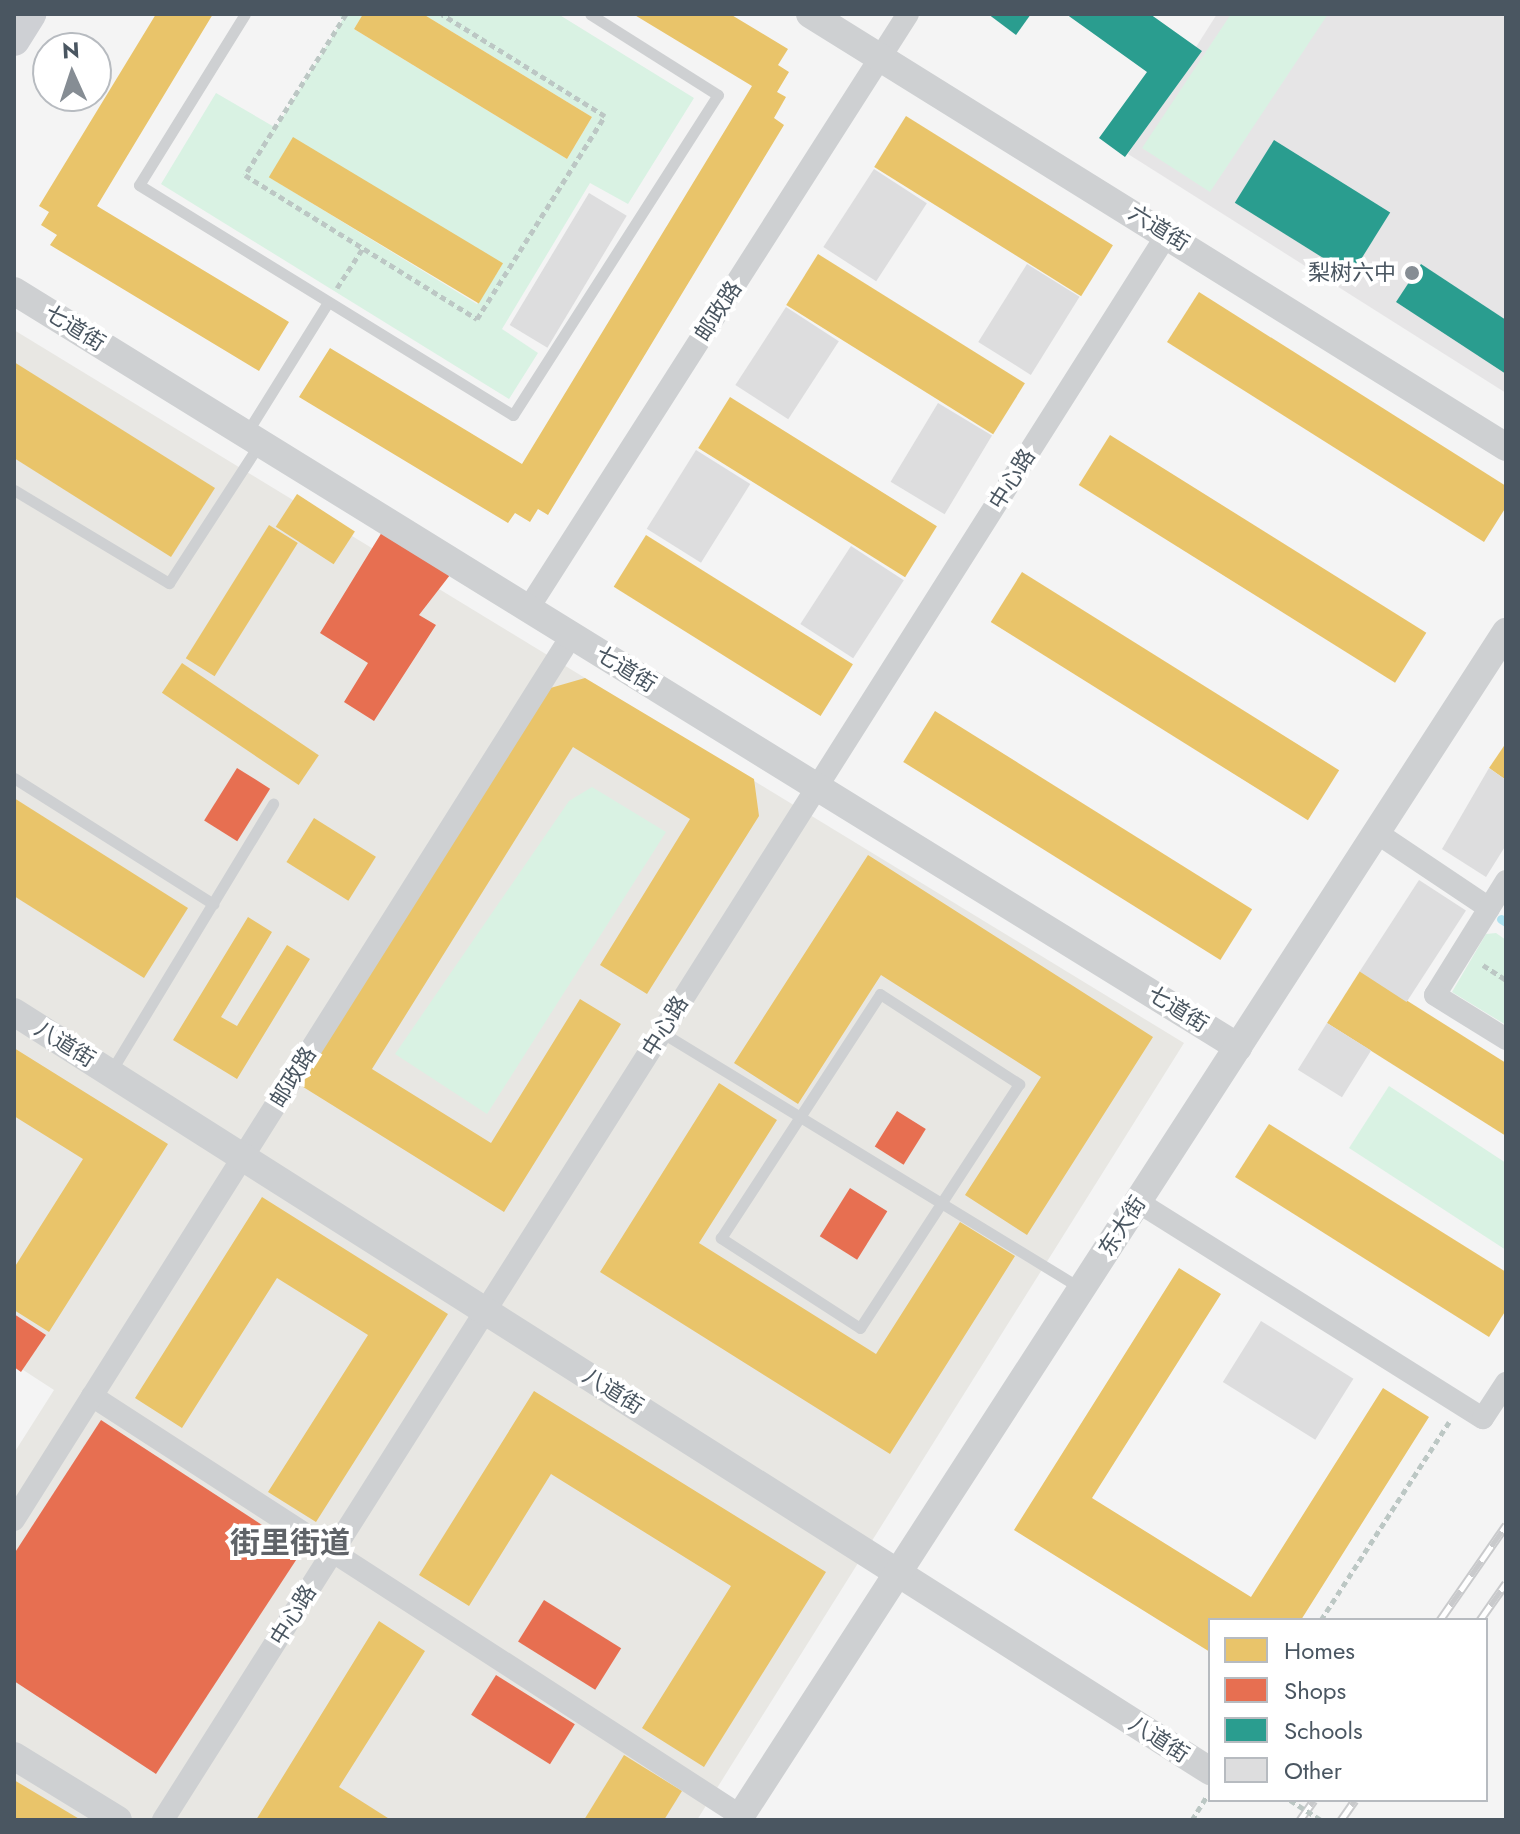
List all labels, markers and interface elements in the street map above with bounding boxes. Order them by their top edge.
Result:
north arrow [32,32,112,112]
text: N [61,34,80,66]
street label: 六道街 [1124,199,1194,257]
place label: 梨树六中 [1308,260,1396,286]
marker: 梨树六中 [1403,264,1421,282]
street label: 邮政路 [689,276,747,346]
street label: 七道街 [40,299,110,357]
street label: 中心路 [983,444,1041,514]
street label: 七道街 [591,640,661,698]
street label: 七道街 [1143,980,1213,1038]
street label: 中心路 [636,991,694,1061]
street label: 八道街 [30,1015,100,1073]
street label: 邮政路 [264,1042,322,1112]
street label: 东大街 [1093,1191,1151,1261]
street label: 八道街 [578,1362,648,1420]
district label: 街里街道 [230,1525,350,1561]
street label: 中心路 [264,1580,322,1650]
legend [1208,1618,1488,1802]
text: Homes [1284,1633,1355,1668]
text: Shops [1284,1673,1346,1708]
street label: 八道街 [1124,1710,1194,1768]
text: Schools [1284,1713,1363,1748]
text: Other [1284,1753,1342,1788]

